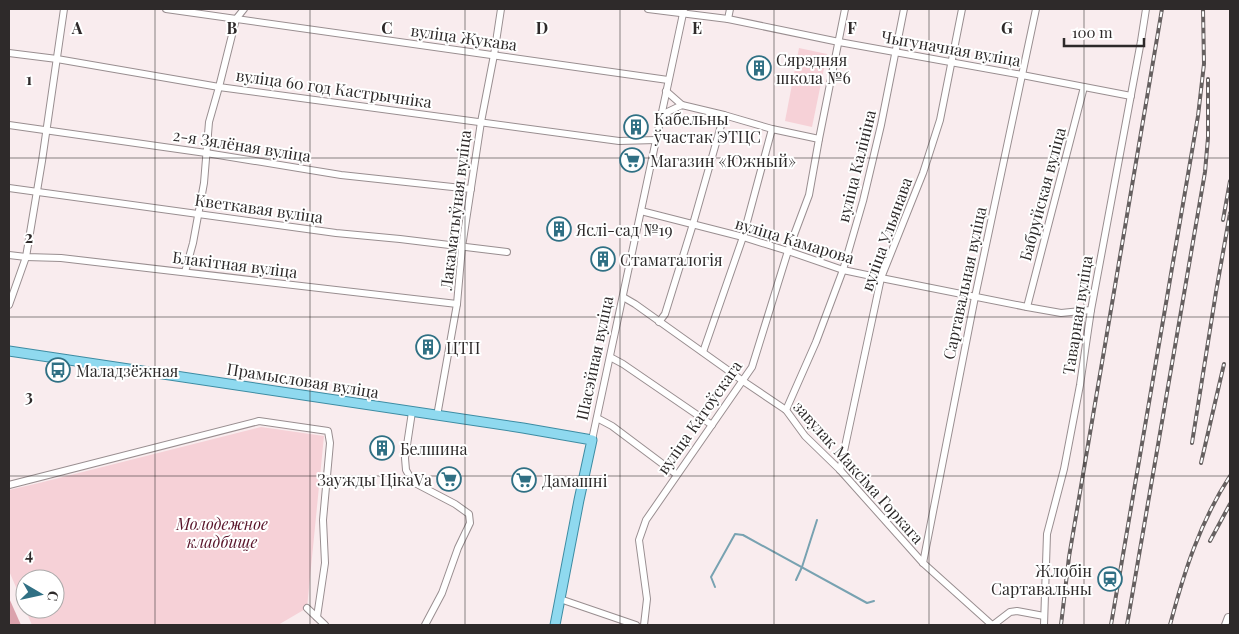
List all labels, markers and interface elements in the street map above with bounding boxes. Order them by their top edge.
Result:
scale bar [1064,15,1144,47]
text: A [71,17,83,38]
text: B [227,17,238,38]
text: C [381,17,393,38]
text: D [536,17,548,38]
text: E [692,17,702,38]
text: F [847,17,857,38]
text: G [1001,17,1013,38]
street label: вуліца Жукава [409,19,519,55]
text: 100 m [1072,22,1113,42]
street label: Чыгуначная вуліца [880,25,1022,71]
place label: Сярэдняя школа №6 [776,49,851,88]
building icon: Сярэдняя школа №6 [746,55,772,81]
street label: вуліца 60 год Кастрычніка [235,64,433,112]
text: 1 [26,68,32,89]
place label: Кабельны ўчастак ЭТЦС [653,108,761,147]
street label: вуліца Калініна [832,108,880,224]
building icon: Кабельны ўчастак ЭТЦС [623,114,649,140]
street label: 2-я Зялёная вуліца [172,124,312,166]
street label: Бабруйская вуліца [1014,125,1070,263]
street label: Лакаматыўная вуліца [435,129,475,292]
supermarket icon: Магазин «Южный» [619,147,645,173]
place label: Магазин «Южный» [650,150,796,171]
street label: вуліца Ульянава [856,174,916,294]
street label: Кветкавая вуліца [193,189,325,227]
street label: Сартавальная вуліца [938,205,990,361]
street label: вуліца Камарова [733,212,857,268]
building icon: Яслі-сад №19 [546,216,572,242]
place label: Яслі-сад №19 [575,219,673,240]
text: 2 [25,226,33,247]
street label: Блакітная вуліца [171,246,299,282]
building icon: Стаматалогія [590,246,616,272]
place label: Стаматалогія [620,249,723,270]
street label: Таварная вуліца [1057,254,1097,376]
street label: Шасэйная вуліца [571,294,617,422]
building icon: ЦТП [415,334,441,360]
place label: ЦТП [446,337,480,358]
street label: вуліца Катоўскага [652,356,746,478]
bus stop icon: Маладзёжная [45,357,71,383]
street label: Прамысловая вуліца [225,358,381,402]
place label: Маладзёжная [76,360,179,381]
text: 3 [25,385,33,406]
street label: завулак Максіма Горкага [789,396,929,548]
building icon: Белшина [369,435,395,461]
place label: Белшина [400,438,468,459]
supermarket icon: Заужды ЦікаVа [436,466,462,492]
supermarket icon: Дамашні [511,467,537,493]
place label: Заужды ЦікаVа [317,469,432,490]
place label: Дамашні [542,470,608,491]
park label: Молодежное кладбище [175,513,268,552]
text: 4 [25,543,33,564]
place label: Жлобін Сартавальны [991,560,1092,599]
station icon: Жлобін Сартавальны [1097,566,1123,592]
north arrow [15,569,65,619]
text: С [43,590,63,603]

